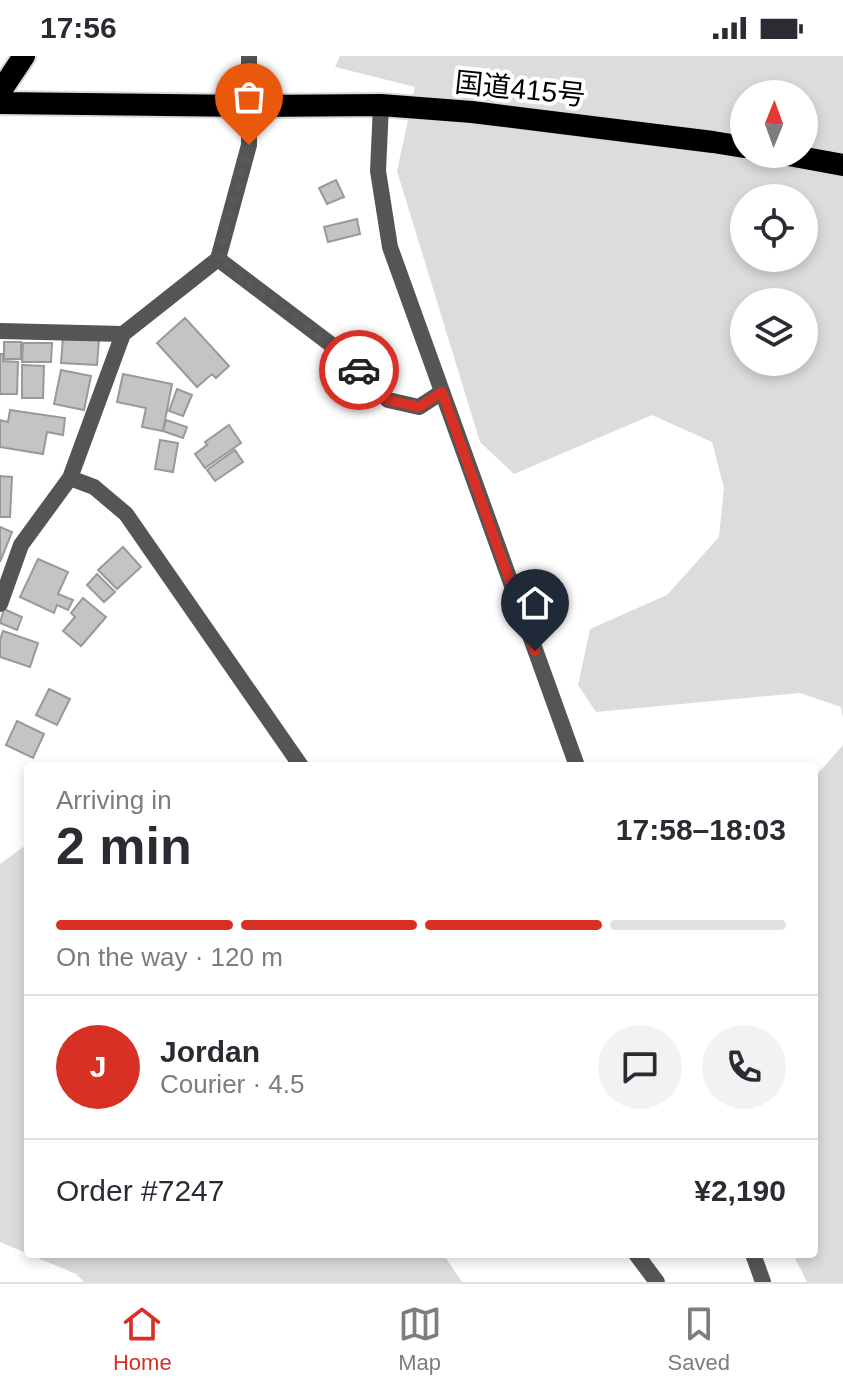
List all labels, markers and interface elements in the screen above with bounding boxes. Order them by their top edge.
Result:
text: 17:56 [40,11,117,44]
pin [215,63,283,145]
street label: 国道415号 [453,67,587,111]
icon: bag [227,75,271,119]
north arrow [730,80,818,168]
map controls [730,80,818,376]
button: locate [730,184,818,272]
button: layers [730,288,818,376]
courier [319,330,399,410]
icon: car [337,348,381,392]
pin [501,569,569,651]
icon: home [513,581,557,625]
text: Arriving in [56,785,172,815]
text: 17:58–18:03 [616,813,786,846]
text: 2 min [56,817,192,875]
text: On the way · 120 m [56,942,283,972]
button: chat [598,1025,682,1109]
button: phone [702,1025,786,1109]
text: Jordan [160,1035,260,1068]
text: J [90,1050,106,1083]
text: Courier · 4.5 [160,1069,305,1099]
text: Order #7247 [56,1174,224,1207]
text: ¥2,190 [694,1174,786,1207]
tab: Home [113,1302,172,1376]
tab: Map [398,1302,442,1376]
tab: Saved [668,1302,730,1376]

